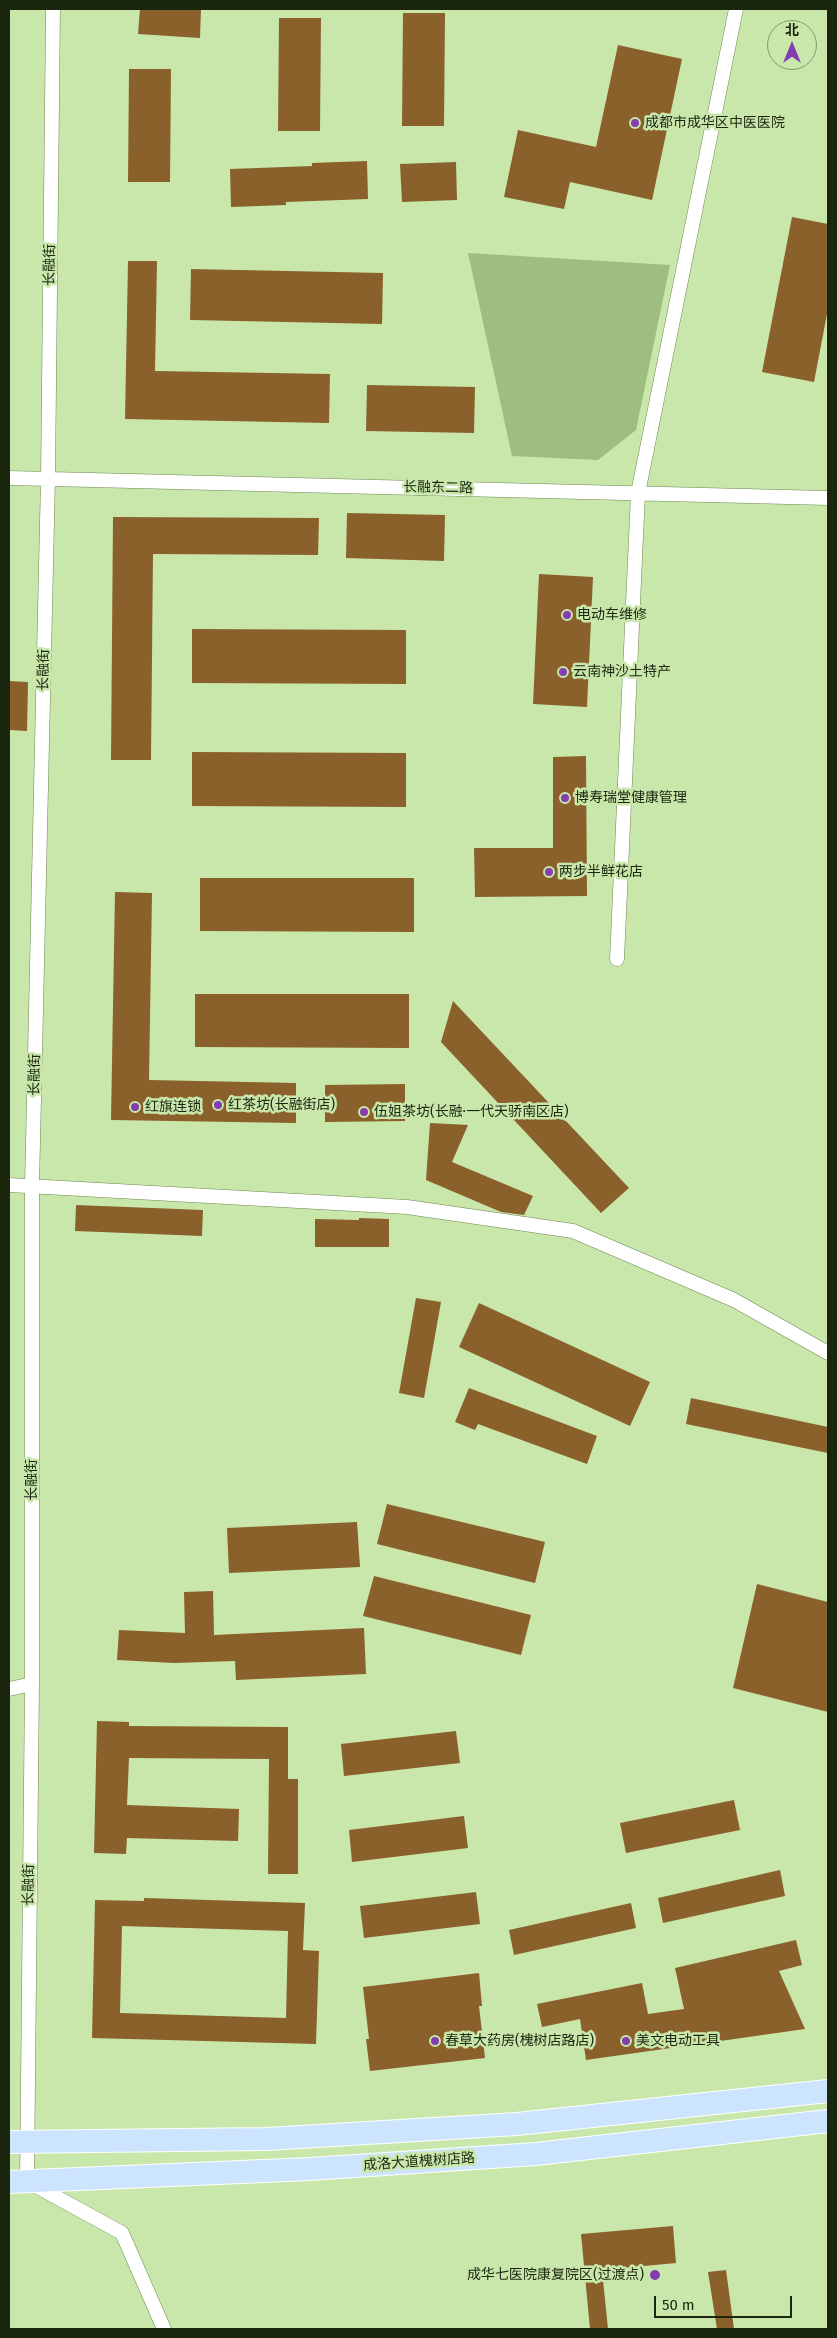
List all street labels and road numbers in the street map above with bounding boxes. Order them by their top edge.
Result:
street label: 长融街 [41,244,59,286]
street label: 长融东二路 [403,479,473,497]
street label: 长融街 [35,649,53,691]
street label: 长融街 [26,1054,44,1096]
street label: 长融街 [24,1459,40,1501]
street label: 长融街 [20,1864,38,1906]
street label: 成洛大道槐树店路 [363,2150,475,2174]

